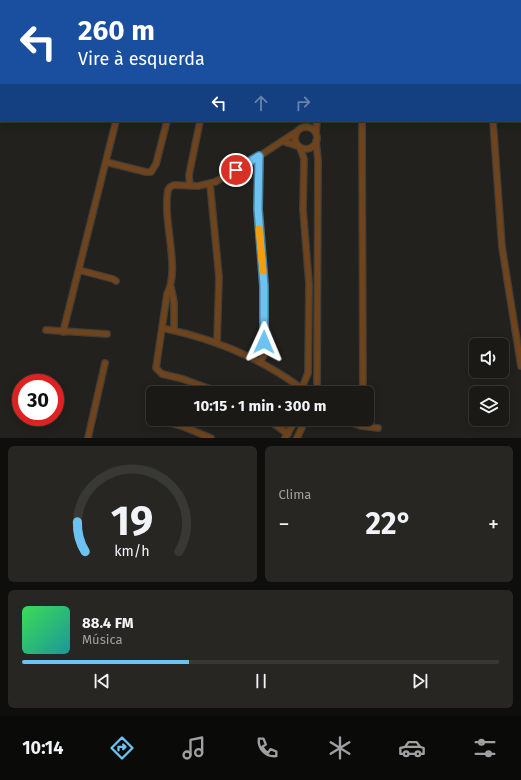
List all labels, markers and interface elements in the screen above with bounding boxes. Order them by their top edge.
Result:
text: 260 m [78,14,155,47]
icon: left [12,16,64,68]
text: Vire à esquerda [78,48,205,70]
icon: left [208,92,230,114]
icon: ahead [250,92,272,114]
icon: right [292,92,314,114]
pin [219,153,253,187]
icon: arrive [225,159,247,181]
position arrow [243,321,285,363]
map controls [469,338,509,426]
button: sound [469,338,509,378]
speed limit sign: 30 [12,374,64,426]
button: layers [469,386,509,426]
text: 10:15 · 1 min · 300 m [194,397,326,415]
text: Clima [279,487,311,502]
text: 19 [111,496,154,546]
text: 22° [365,506,412,542]
text: − [279,511,290,538]
text: + [488,511,499,538]
text: km/h [115,543,150,560]
text: 88.4 FM [82,614,133,632]
text: Música [82,632,123,647]
icon: previous [91,670,113,692]
icon: pause [250,670,272,692]
icon: next [409,670,431,692]
icon: directions [108,734,136,762]
icon: music [180,734,208,762]
icon: phone [253,734,281,762]
icon: climate [326,734,354,762]
icon: car [398,734,426,762]
icon: filters [471,734,499,762]
text: 10:14 [22,737,63,759]

